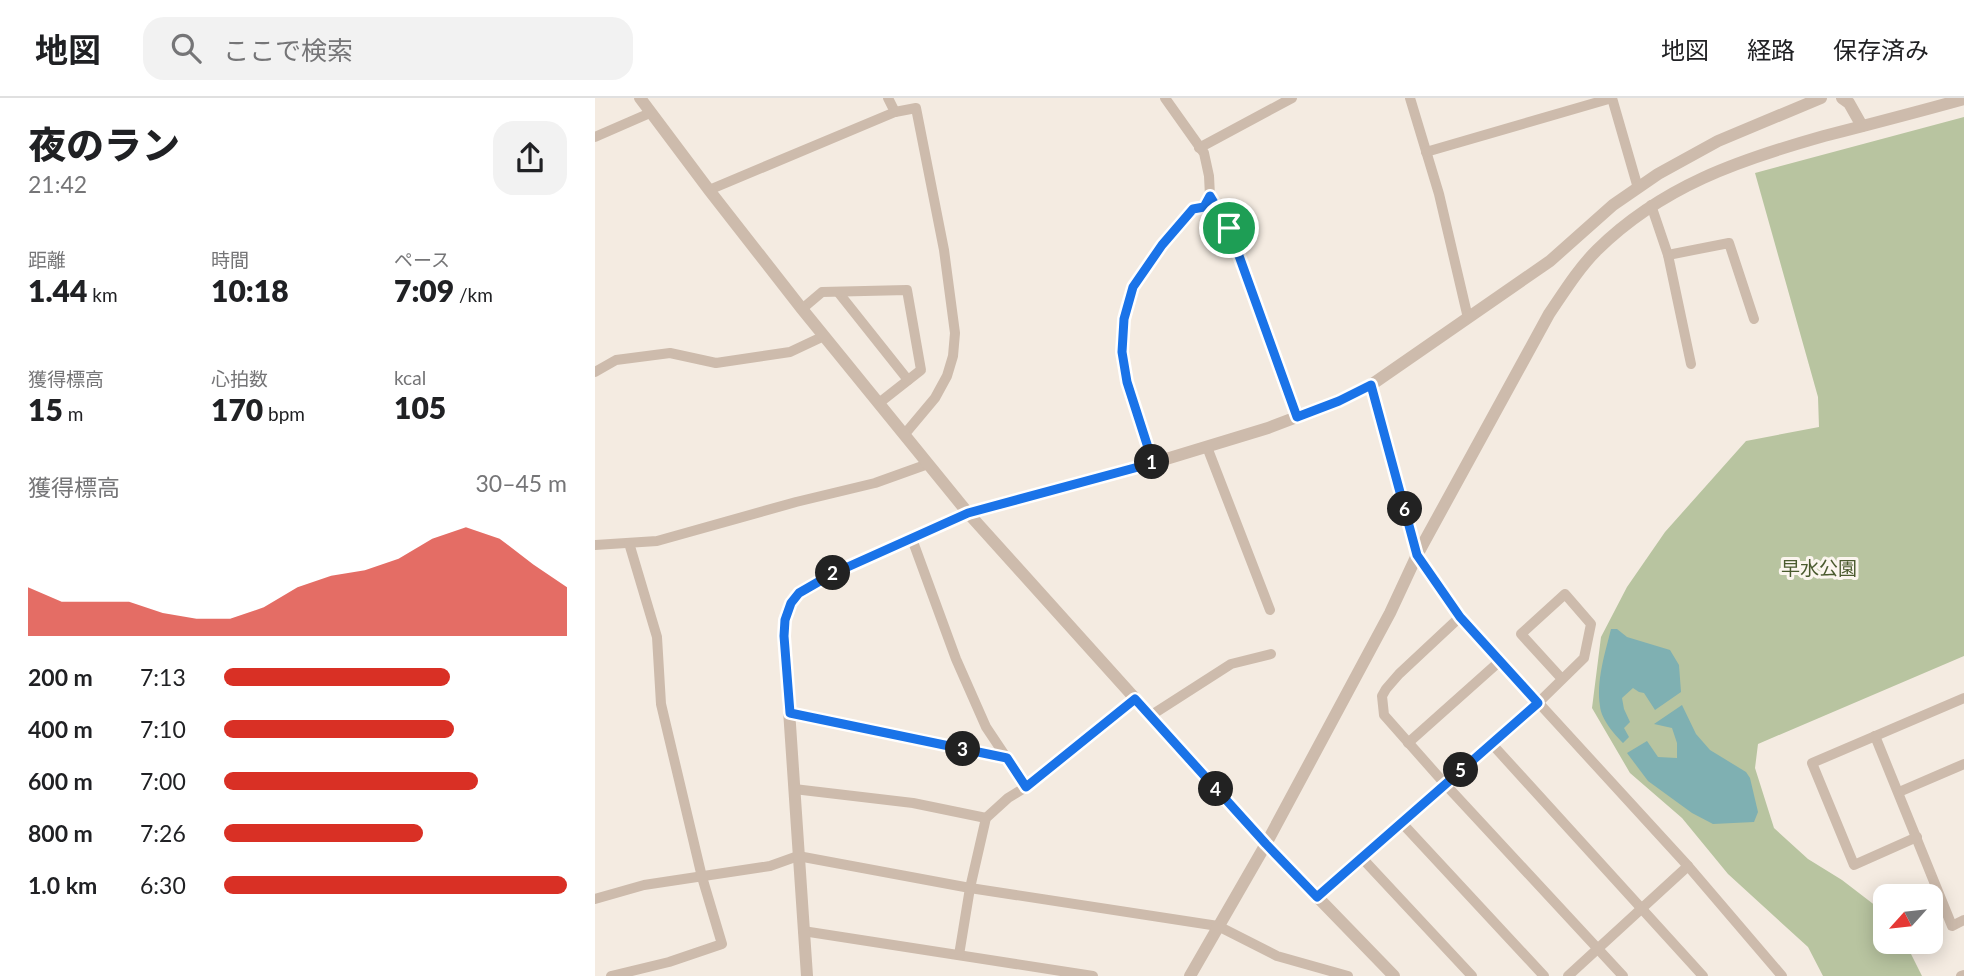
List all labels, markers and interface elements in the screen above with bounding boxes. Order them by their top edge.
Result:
search box [143,17,633,80]
text: 地図 [35,29,101,69]
icon: search [167,29,205,67]
text: ここで検索 [223,34,353,66]
text: 地図 [1661,35,1709,64]
text: 経路 [1747,35,1795,64]
text: 保存済み [1833,35,1929,64]
text: 夜のラン [28,121,180,167]
button: share [493,121,567,195]
text: 21:42 [28,170,87,198]
pin [1199,198,1259,258]
icon: arrive [1210,209,1248,247]
text: 距離 [28,248,66,271]
text: 時間 [211,248,249,271]
text: ペース [394,248,450,271]
text: 1.44 [28,272,87,308]
text: 10:18 [211,272,289,308]
text: 7:09 [394,272,454,308]
text: km [87,283,118,306]
text: /km [454,283,493,306]
text: kcal [394,366,426,389]
text: 獲得標高 [28,367,104,390]
text: 心拍数 [211,367,268,390]
text: 105 [394,389,446,425]
text: 15 [28,391,63,427]
text: 170 [211,391,263,427]
text: m [63,402,83,425]
text: bpm [263,402,305,425]
pin: 1 [1135,444,1169,480]
text: 1 [1146,450,1157,473]
text: 30–45 m [475,469,567,497]
text: 獲得標高 [28,473,120,501]
pin: 6 [1387,492,1423,526]
text: 6 [1399,497,1410,520]
pin: 2 [815,556,851,590]
park label: 早水公園 [1781,556,1857,579]
text: 2 [827,561,838,584]
text: 200 m [28,663,93,691]
text: 7:13 [140,663,186,691]
text: 400 m [28,715,93,743]
text: 7:10 [140,715,186,743]
pin: 3 [945,732,981,766]
text: 3 [957,737,968,760]
pin: 5 [1443,752,1479,788]
text: 5 [1455,758,1466,781]
text: 600 m [28,767,93,795]
text: 7:00 [140,767,186,795]
pin: 4 [1199,772,1233,806]
text: 4 [1210,777,1221,800]
text: 800 m [28,819,93,847]
text: 7:26 [140,819,186,847]
text: 1.0 km [28,871,97,899]
text: 6:30 [140,871,186,899]
north arrow [1873,884,1943,954]
map controls [1873,884,1943,954]

